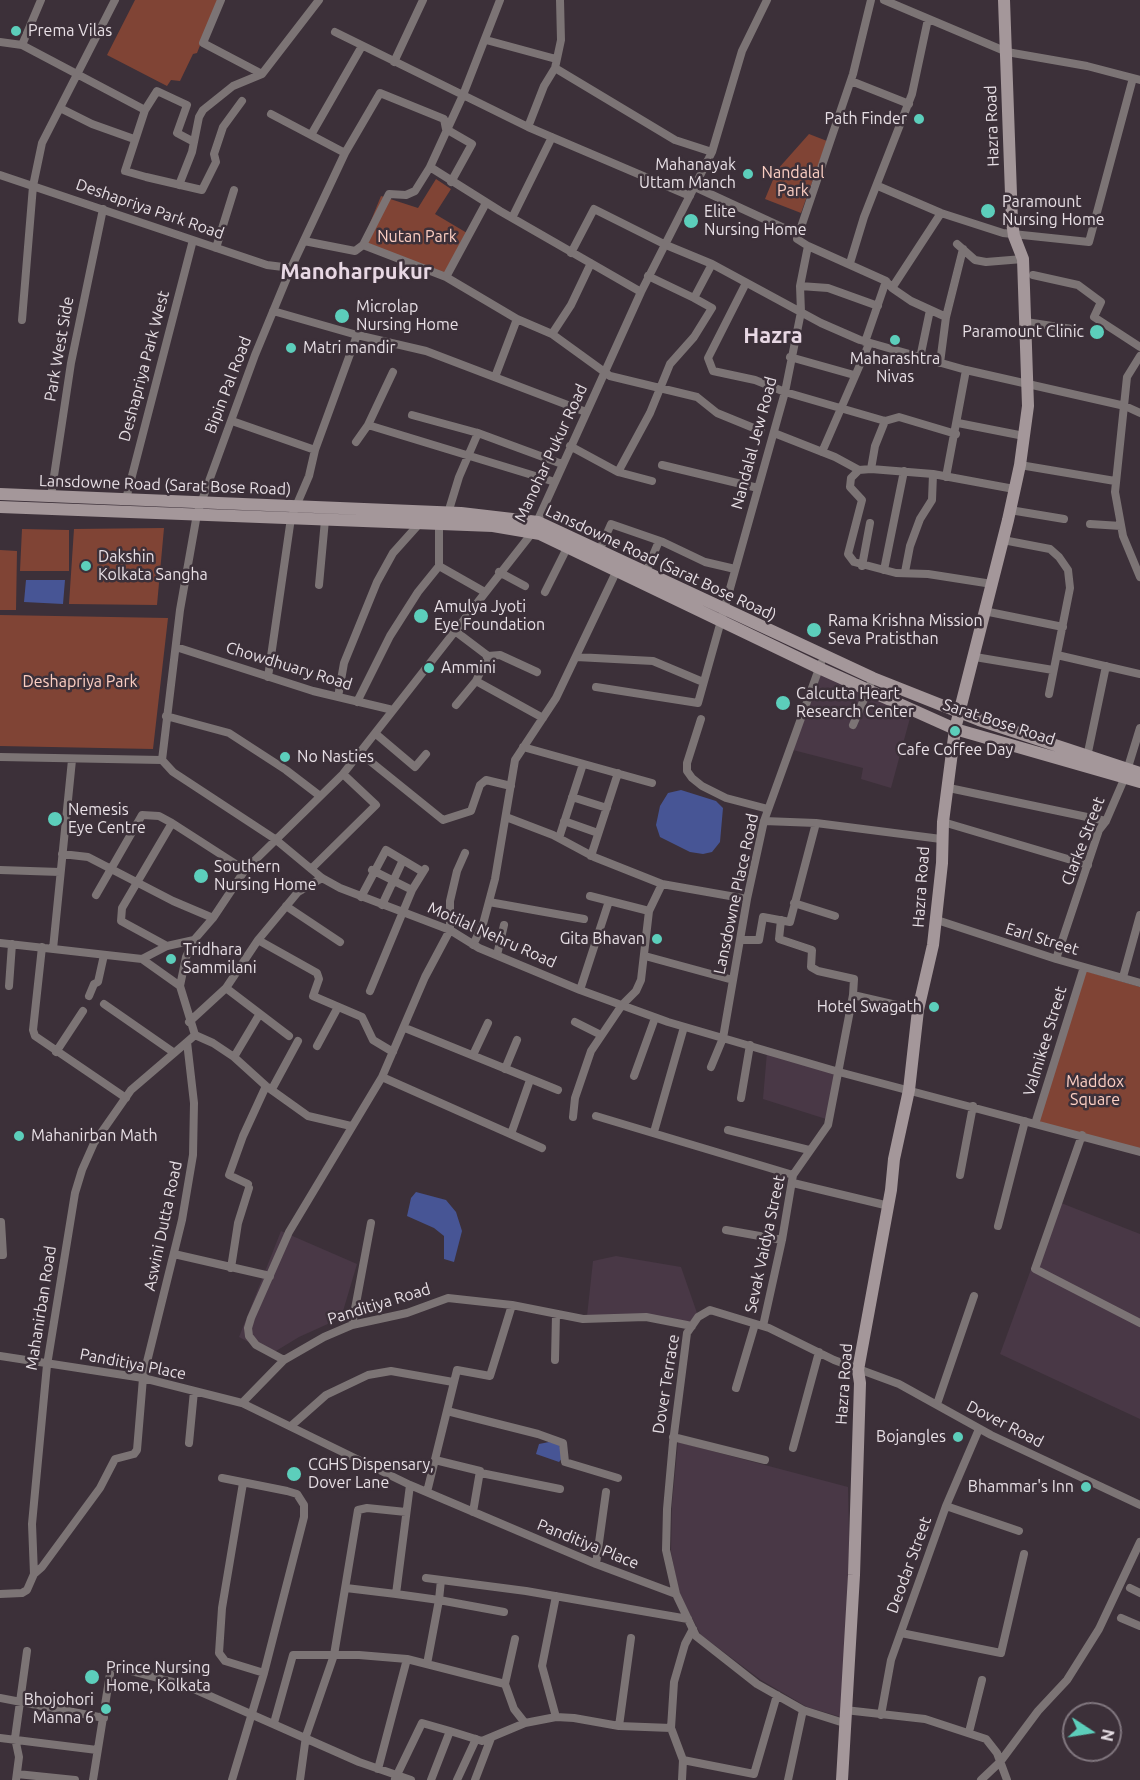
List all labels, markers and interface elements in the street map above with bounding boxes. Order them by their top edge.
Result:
place label: Prema Vilas [28,21,112,41]
marker: Prema Vilas [9,24,23,38]
street label: Hazra Road [981,85,1003,167]
place label: Path Finder [825,109,907,129]
marker: Path Finder [912,112,926,126]
place label: Mahanayak Uttam Manch [639,155,736,193]
park label: Nandalal Park [761,163,825,201]
marker: Mahanayak Uttam Manch [741,167,755,181]
street label: Deshapriya Park Road [73,175,227,243]
place label: Paramount Nursing Home [1002,192,1105,230]
place label: Elite Nursing Home [704,202,807,240]
marker: Paramount Nursing Home [979,202,997,220]
marker: Elite Nursing Home [682,212,700,230]
park label: Nutan Park [377,227,457,247]
district label: Manoharpukur [280,259,432,285]
street label: Deshapriya Park West [115,288,173,444]
street label: Park West Side [40,295,78,403]
place label: Microlap Nursing Home [356,297,459,335]
marker: Microlap Nursing Home [333,307,351,325]
place label: Paramount Clinic [962,322,1084,342]
district label: Hazra [743,323,803,349]
marker: Paramount Clinic [1088,323,1106,341]
marker: Maharashtra Nivas [888,333,902,347]
street label: Bipin Pal Road [201,334,255,436]
place label: Matri mandir [303,338,396,358]
marker: Matri mandir [284,341,298,355]
place label: Maharashtra Nivas [850,349,940,387]
street label: Nandalal Jew Road [727,375,781,511]
street label: Manohar Pukur Road [511,381,591,525]
street label: Lansdowne Road (Sarat Bose Road) [39,471,291,499]
street label: Lansdowne Road (Sarat Bose Road) [543,501,779,625]
place label: Dakshin Kolkata Sangha [98,547,208,585]
marker: Dakshin Kolkata Sangha [79,559,93,573]
place label: Amulya Jyoti Eye Foundation [434,597,545,635]
marker: Amulya Jyoti Eye Foundation [412,607,430,625]
place label: Rama Krishna Mission Seva Pratisthan [828,611,983,649]
marker: Rama Krishna Mission Seva Pratisthan [805,621,823,639]
street label: Chowdhuary Road [223,638,355,694]
place label: Ammini [441,658,496,678]
marker: Ammini [422,661,436,675]
park label: Deshapriya Park [22,672,138,692]
place label: Calcutta Heart Research Center [796,684,914,722]
marker: Calcutta Heart Research Center [774,694,792,712]
street label: Sarat Bose Road [941,695,1057,749]
marker: Cafe Coffee Day [948,724,962,738]
place label: Cafe Coffee Day [897,740,1013,760]
place label: No Nasties [297,747,374,767]
marker: No Nasties [278,750,292,764]
street label: Clarke Street [1057,794,1109,888]
place label: Nemesis Eye Centre [68,800,146,838]
marker: Nemesis Eye Centre [46,810,64,828]
street label: Lansdowne Place Road [710,812,762,976]
street label: Hazra Road [909,846,933,928]
place label: Southern Nursing Home [214,857,317,895]
marker: Southern Nursing Home [192,867,210,885]
street label: Motilal Nehru Road [425,898,559,972]
street label: Earl Street [1003,919,1081,959]
place label: Gita Bhavan [560,929,645,949]
marker: Gita Bhavan [650,932,664,946]
place label: Tridhara Sammilani [183,940,257,978]
marker: Tridhara Sammilani [164,952,178,966]
street label: Valmikee Street [1019,984,1071,1098]
place label: Hotel Swagath [817,997,922,1017]
marker: Hotel Swagath [927,1000,941,1014]
park label: Maddox Square [1066,1072,1124,1110]
place label: Mahanirban Math [31,1126,158,1146]
marker: Mahanirban Math [12,1129,26,1143]
street label: Aswini Dutta Road [140,1159,186,1293]
street label: Sevak Vaidya Street [741,1173,789,1315]
street label: Mahanirban Road [22,1244,60,1372]
street label: Panditiya Road [325,1279,433,1329]
street label: Dover Terrace [649,1333,683,1435]
street label: Hazra Road [832,1343,856,1425]
street label: Panditiya Place [78,1344,188,1384]
street label: Dover Road [963,1396,1047,1452]
place label: Bojangles [876,1427,946,1447]
marker: Bojangles [951,1430,965,1444]
place label: CGHS Dispensary, Dover Lane [308,1455,434,1493]
marker: CGHS Dispensary, Dover Lane [285,1465,303,1483]
place label: Bhammar's Inn [968,1477,1074,1497]
marker: Bhammar's Inn [1079,1480,1093,1494]
street label: Deodar Street [883,1514,935,1616]
street label: Panditiya Place [534,1515,642,1573]
place label: Prince Nursing Home, Kolkata [106,1658,211,1696]
marker: Prince Nursing Home, Kolkata [83,1668,101,1686]
place label: Bhojohori Manna 6 [24,1690,94,1728]
marker: Bhojohori Manna 6 [99,1702,113,1716]
north arrow [1062,1702,1122,1762]
text: N [1098,1728,1118,1743]

